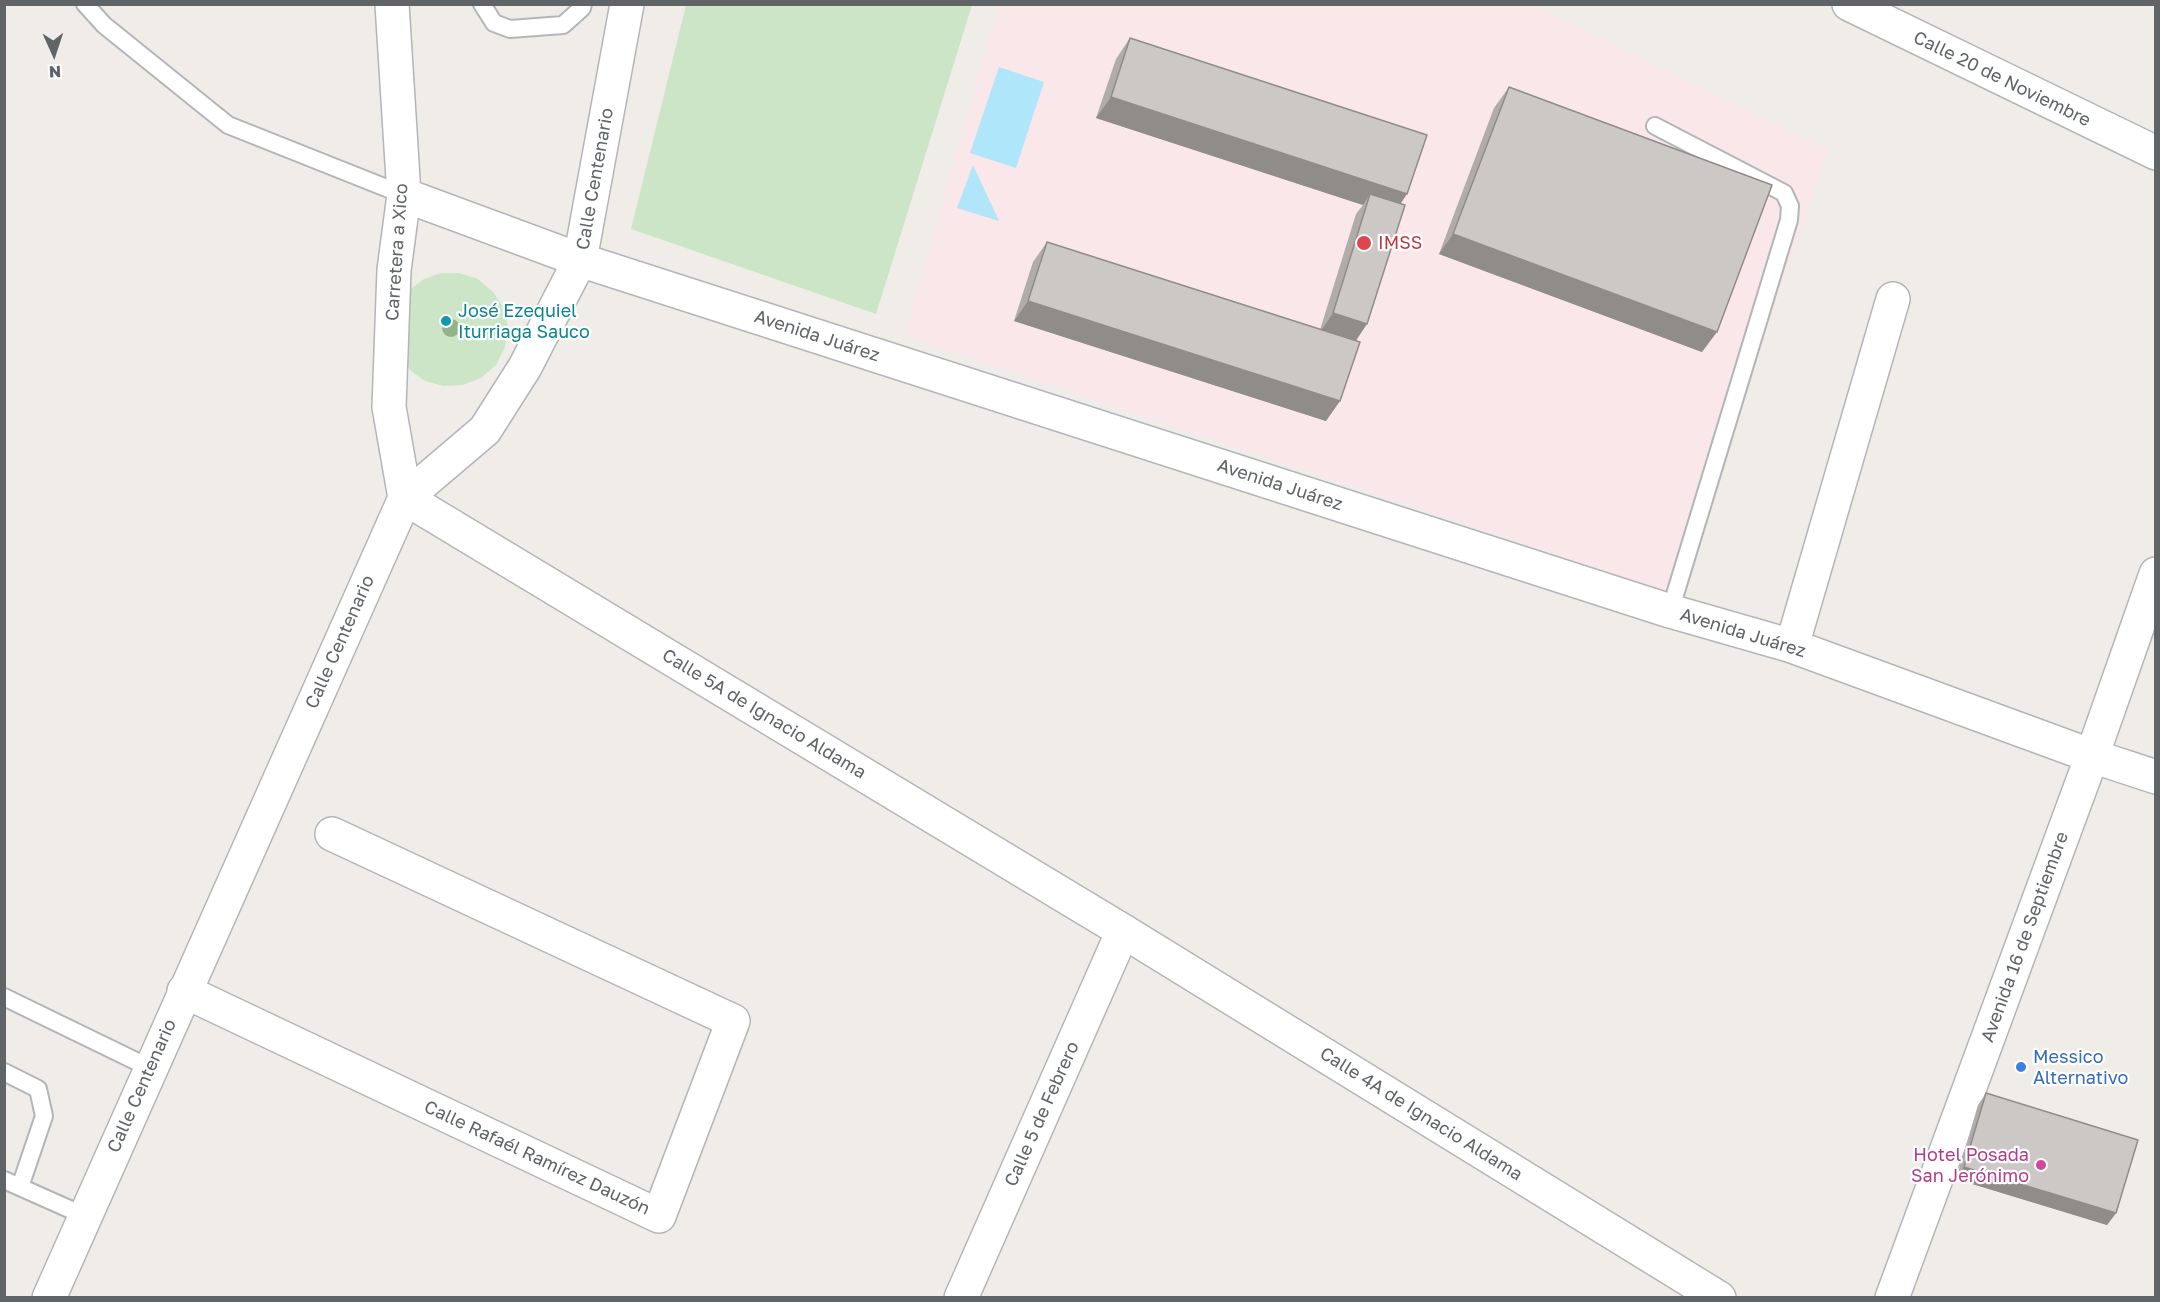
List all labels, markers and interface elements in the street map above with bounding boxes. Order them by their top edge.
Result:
north arrow [24,24,84,84]
street label: Calle 20 de Noviembre [1910,27,2094,131]
text: N [48,62,62,82]
street label: Calle Centenario [572,106,618,252]
street label: Carretera a Xico [381,182,413,322]
place label: IMSS [1378,232,1422,254]
marker: IMSS [1355,234,1373,252]
place label: José Ezequiel Iturriaga Sauco [458,300,590,342]
street label: Avenida Juárez [752,306,882,366]
marker: José Ezequiel Iturriaga Sauco [439,314,453,328]
street label: Avenida Juárez [1215,455,1345,515]
street label: Calle Centenario [301,572,379,712]
street label: Avenida Juárez [1678,604,1808,662]
street label: Calle 5A de Ignacio Aldama [658,644,870,784]
street label: Avenida 16 de Septiembre [1977,829,2073,1045]
street label: Calle Centenario [103,1016,181,1156]
street label: Calle 5 de Febrero [1000,1038,1084,1190]
street label: Calle 4A de Ignacio Aldama [1316,1043,1526,1185]
place label: Messico Alternativo [2033,1046,2128,1088]
marker: Messico Alternativo [2014,1060,2028,1074]
street label: Calle Rafaél Ramírez Dauzón [421,1096,653,1220]
place label: Hotel Posada San Jerónimo [1911,1144,2029,1186]
marker: Hotel Posada San Jerónimo [2034,1158,2048,1172]

